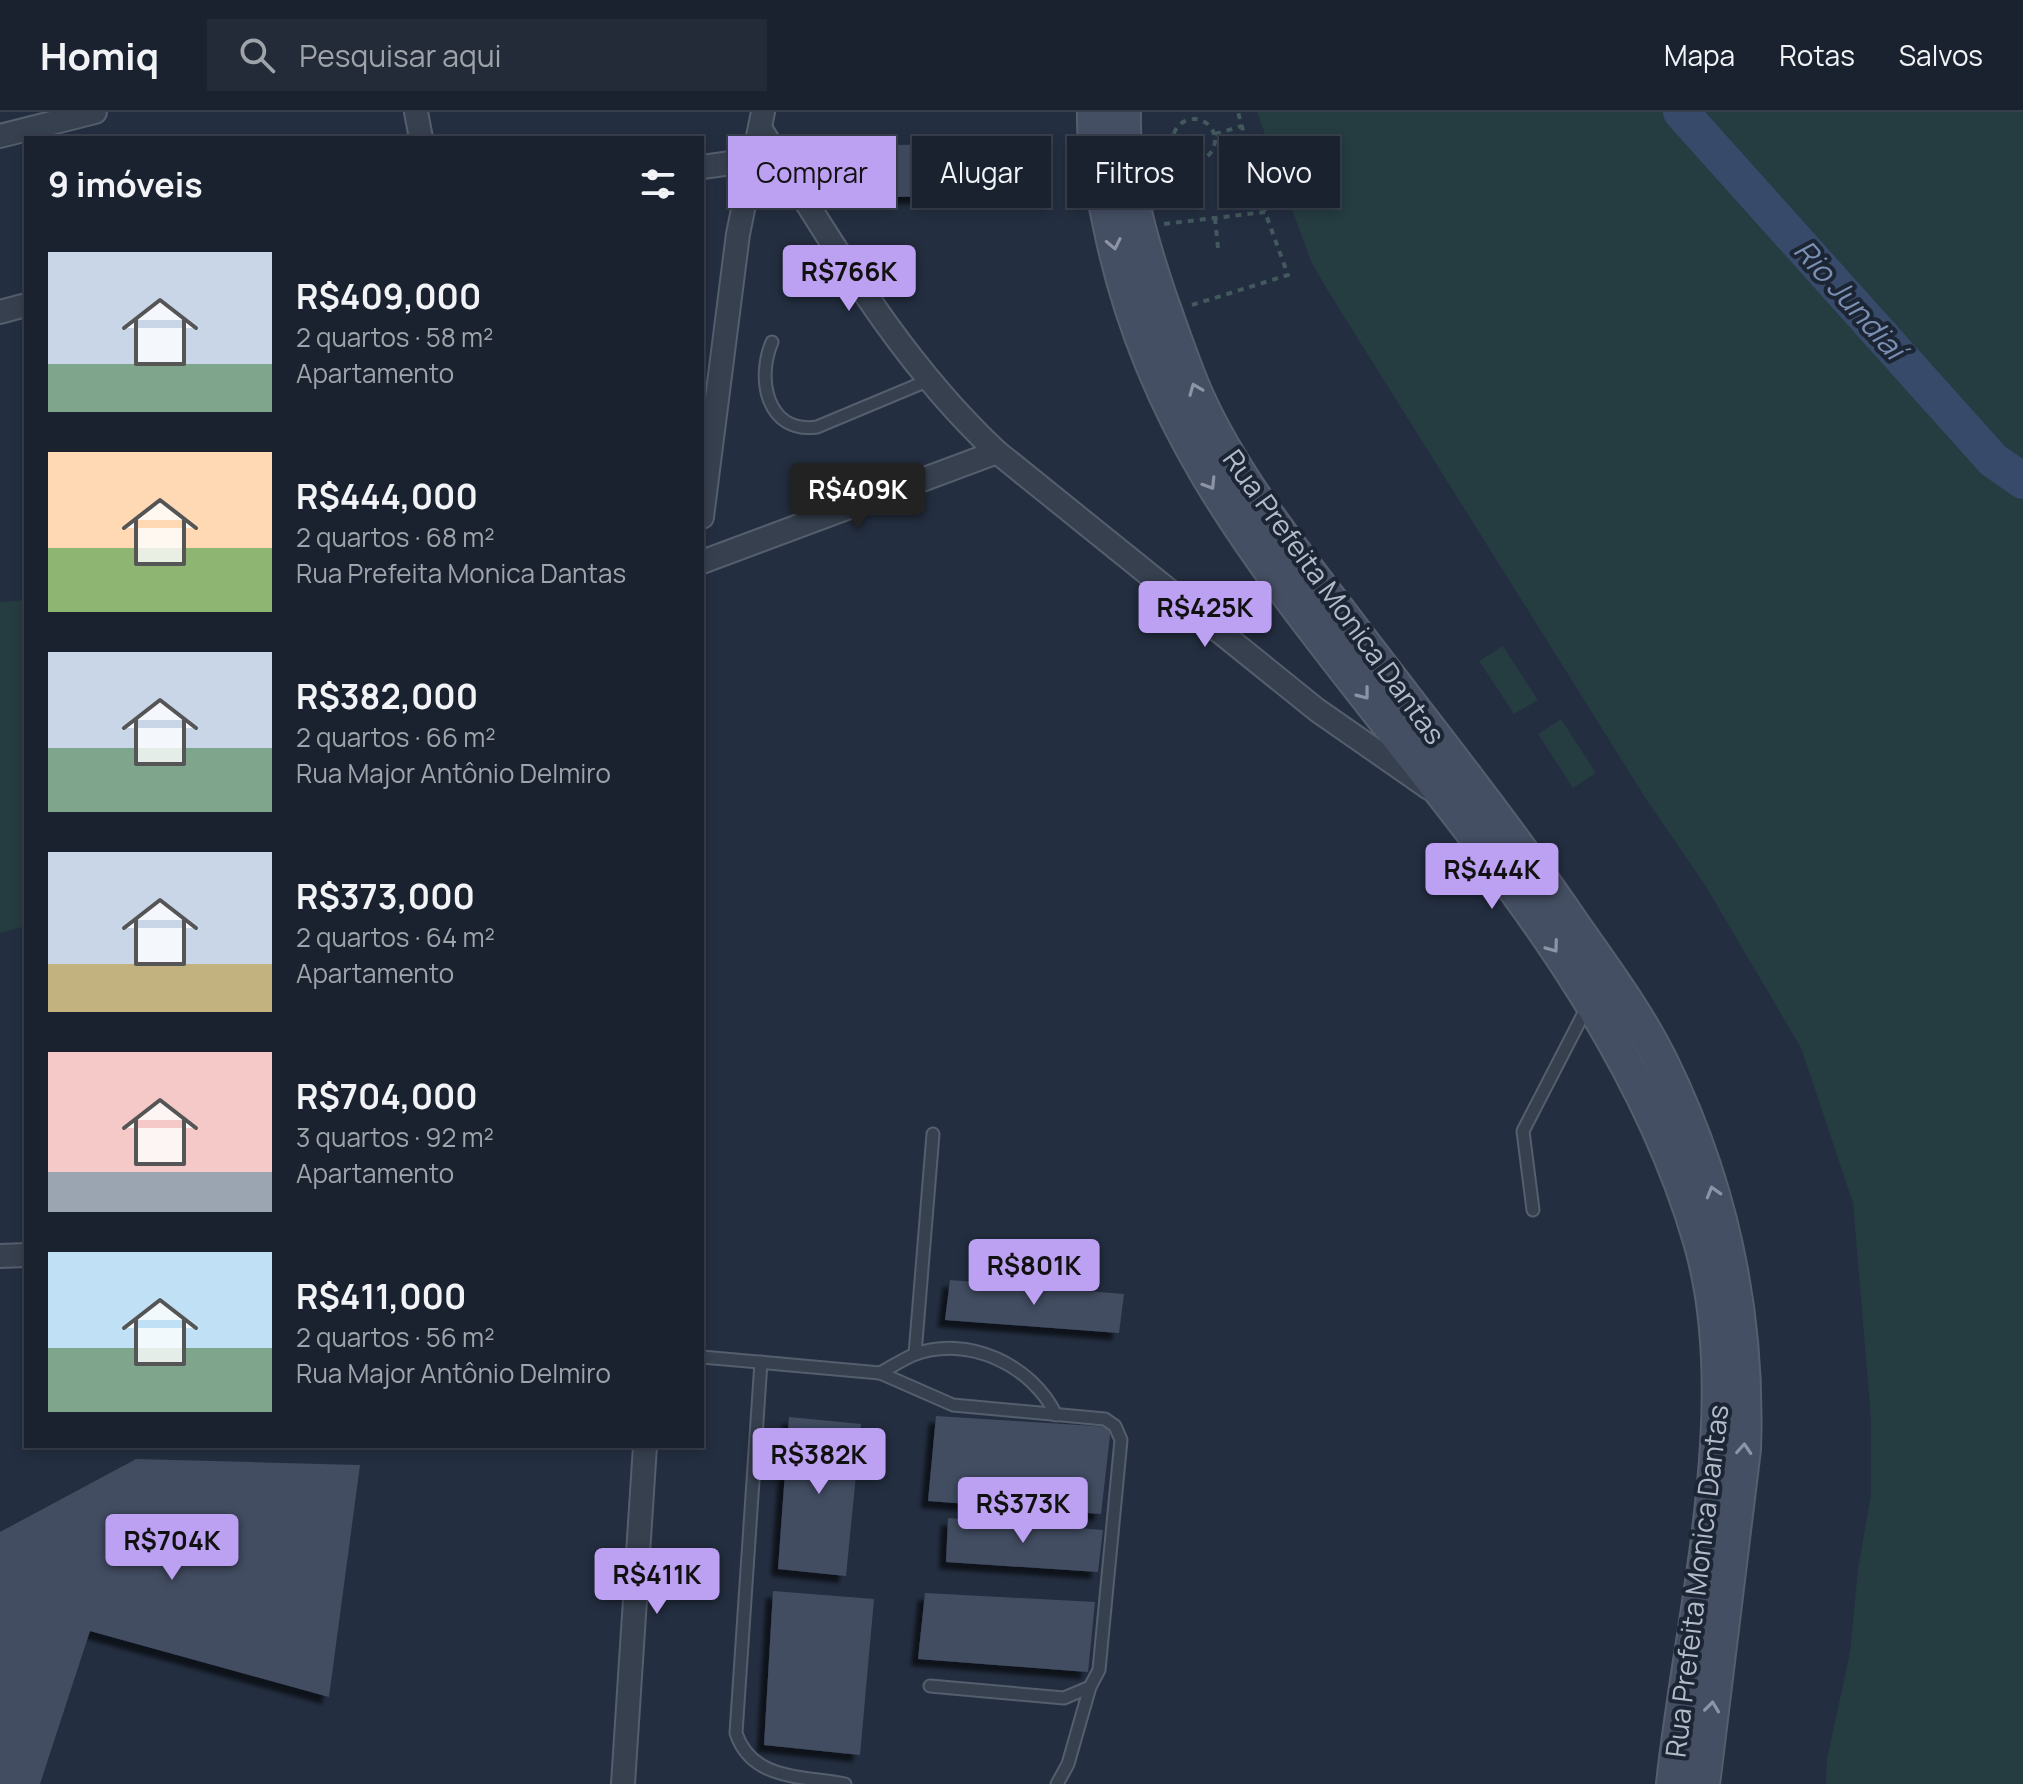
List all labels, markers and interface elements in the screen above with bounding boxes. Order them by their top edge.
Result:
search box [207,19,767,91]
text: Homiq [40,29,159,81]
icon: search [235,33,279,77]
text: Pesquisar aqui [299,35,502,76]
text: Mapa [1664,36,1735,74]
text: Rotas [1779,36,1855,74]
text: Salvos [1899,36,1983,74]
chip: Comprar [728,136,896,208]
chip: Alugar [912,136,1051,208]
chip: Filtros [1067,136,1203,208]
chip: Novo [1219,136,1340,208]
text: 9 imóveis [48,161,203,207]
icon: filters [636,162,680,206]
water label: Rio Jundiaí [1786,230,1919,372]
one-way arrow [1105,237,1122,250]
pin: R$766K [784,245,914,313]
text: R$766K [801,253,897,289]
text: R$409,000 [296,273,481,319]
icon: home [112,284,208,380]
text: 2 quartos · 58 m² [296,319,494,355]
text: Apartamento [296,355,454,391]
one-way arrow [1188,383,1204,397]
street label: Rua Prefeita Monica Dantas [1215,441,1455,751]
pin: R$409K [793,463,923,531]
text: R$409K [808,471,908,507]
text: R$444,000 [296,473,478,519]
one-way arrow [1201,475,1216,490]
icon: home [112,484,208,580]
text: 2 quartos · 68 m² [296,519,495,555]
text: Rua Prefeita Monica Dantas [296,555,626,591]
pin: R$425K [1140,581,1270,649]
text: R$425K [1157,589,1253,625]
text: R$382,000 [296,673,478,719]
icon: home [112,684,208,780]
one-way arrow [1354,685,1369,699]
text: 2 quartos · 66 m² [296,719,496,755]
text: Rua Major Antônio Delmiro [296,755,611,791]
pin: R$444K [1427,843,1557,911]
text: R$444K [1443,851,1541,887]
text: R$373,000 [296,873,475,919]
icon: home [112,884,208,980]
text: 2 quartos · 64 m² [296,919,495,955]
one-way arrow [1544,938,1558,952]
text: Apartamento [296,955,454,991]
text: R$704,000 [296,1073,478,1119]
icon: home [112,1084,208,1180]
text: 3 quartos · 92 m² [296,1119,494,1155]
text: Apartamento [296,1155,454,1191]
one-way arrow [1706,1186,1722,1199]
pin: R$801K [969,1239,1099,1307]
text: R$801K [987,1247,1081,1283]
text: R$411,000 [296,1273,466,1319]
icon: home [112,1284,208,1380]
text: 2 quartos · 56 m² [296,1319,495,1355]
text: Rua Major Antônio Delmiro [296,1355,611,1391]
street label: Rua Prefeita Monica Dantas [1655,1402,1737,1760]
pin: R$382K [754,1428,884,1496]
text: R$382K [771,1436,867,1472]
one-way arrow [1735,1442,1752,1455]
pin: R$373K [958,1477,1088,1545]
text: R$373K [976,1485,1070,1521]
pin: R$704K [107,1514,237,1582]
text: R$704K [123,1522,221,1558]
pin: R$411K [592,1548,722,1616]
text: R$411K [613,1556,701,1592]
one-way arrow [1703,1700,1720,1713]

